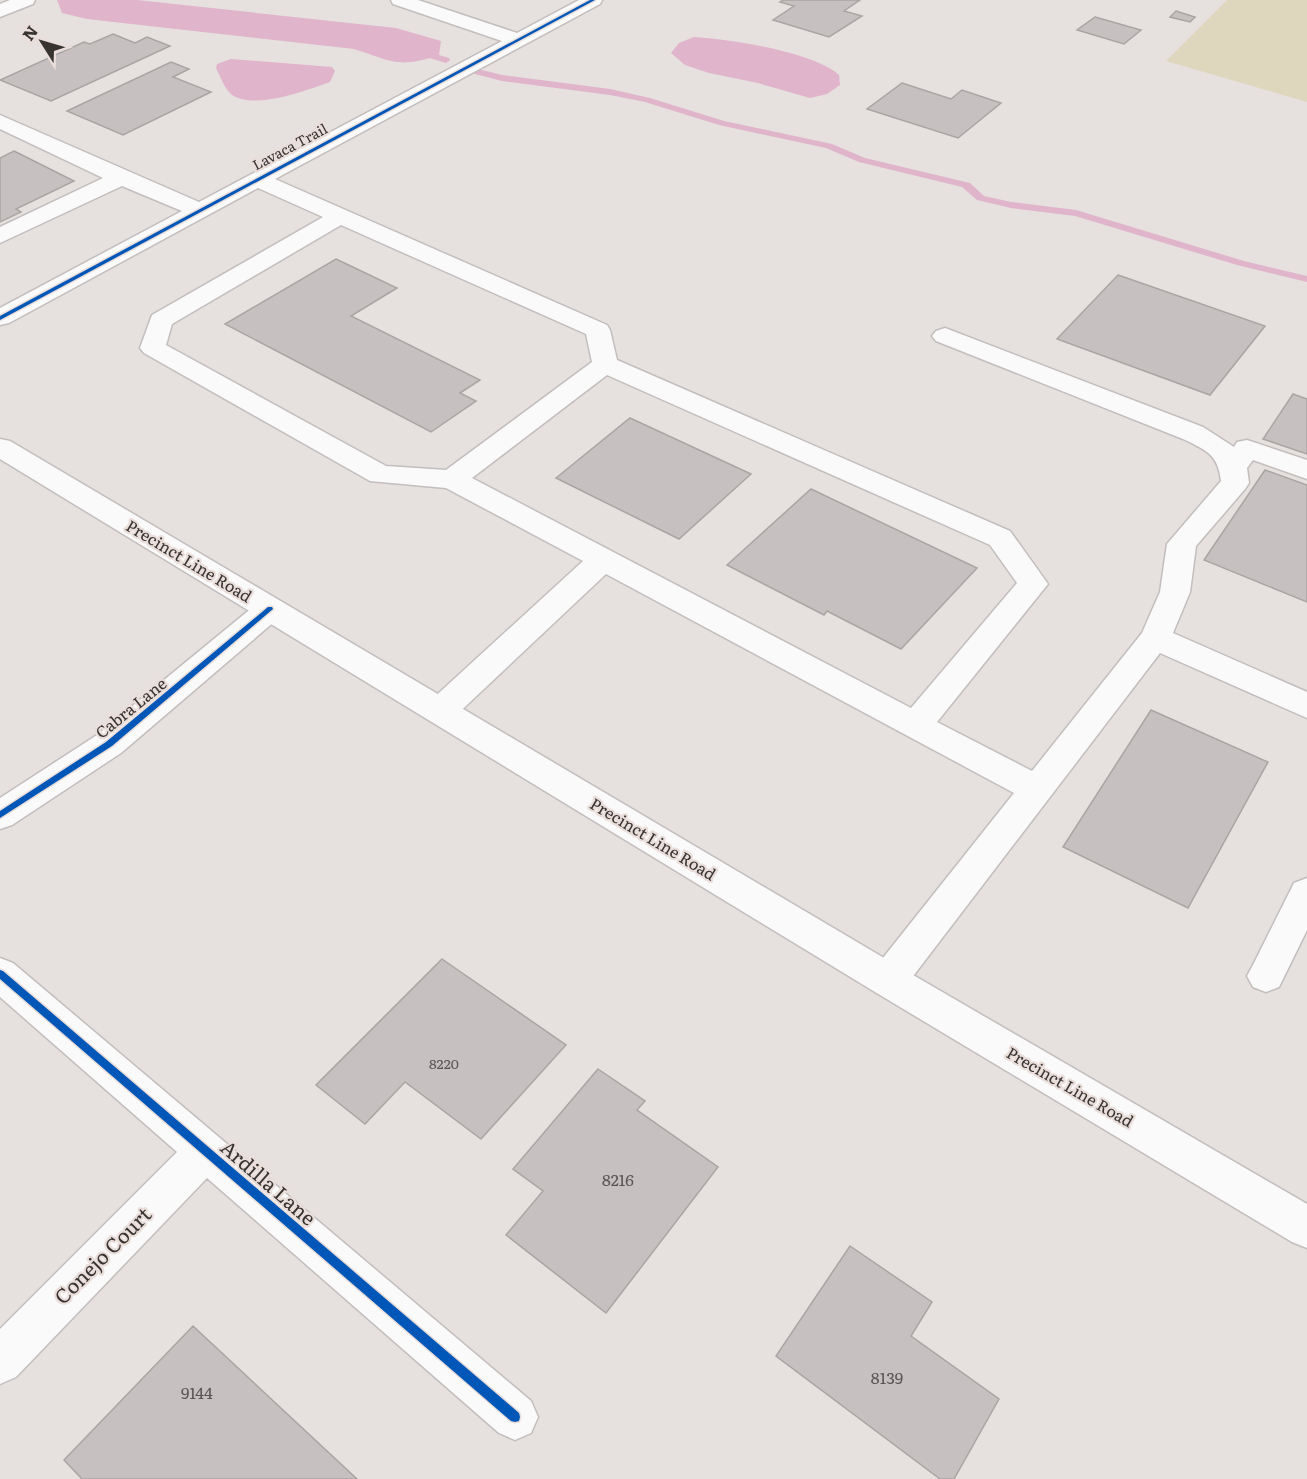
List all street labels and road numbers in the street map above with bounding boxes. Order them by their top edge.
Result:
street label: Lavaca Trail [249,118,331,174]
street label: Precinct Line Road [122,513,257,607]
street label: Cabra Lane [90,671,171,743]
street label: Precinct Line Road [586,791,721,885]
street label: Precinct Line Road [1003,1040,1139,1132]
street label: Ardilla Lane [215,1132,323,1231]
street label: Conejo Court [46,1199,157,1310]

